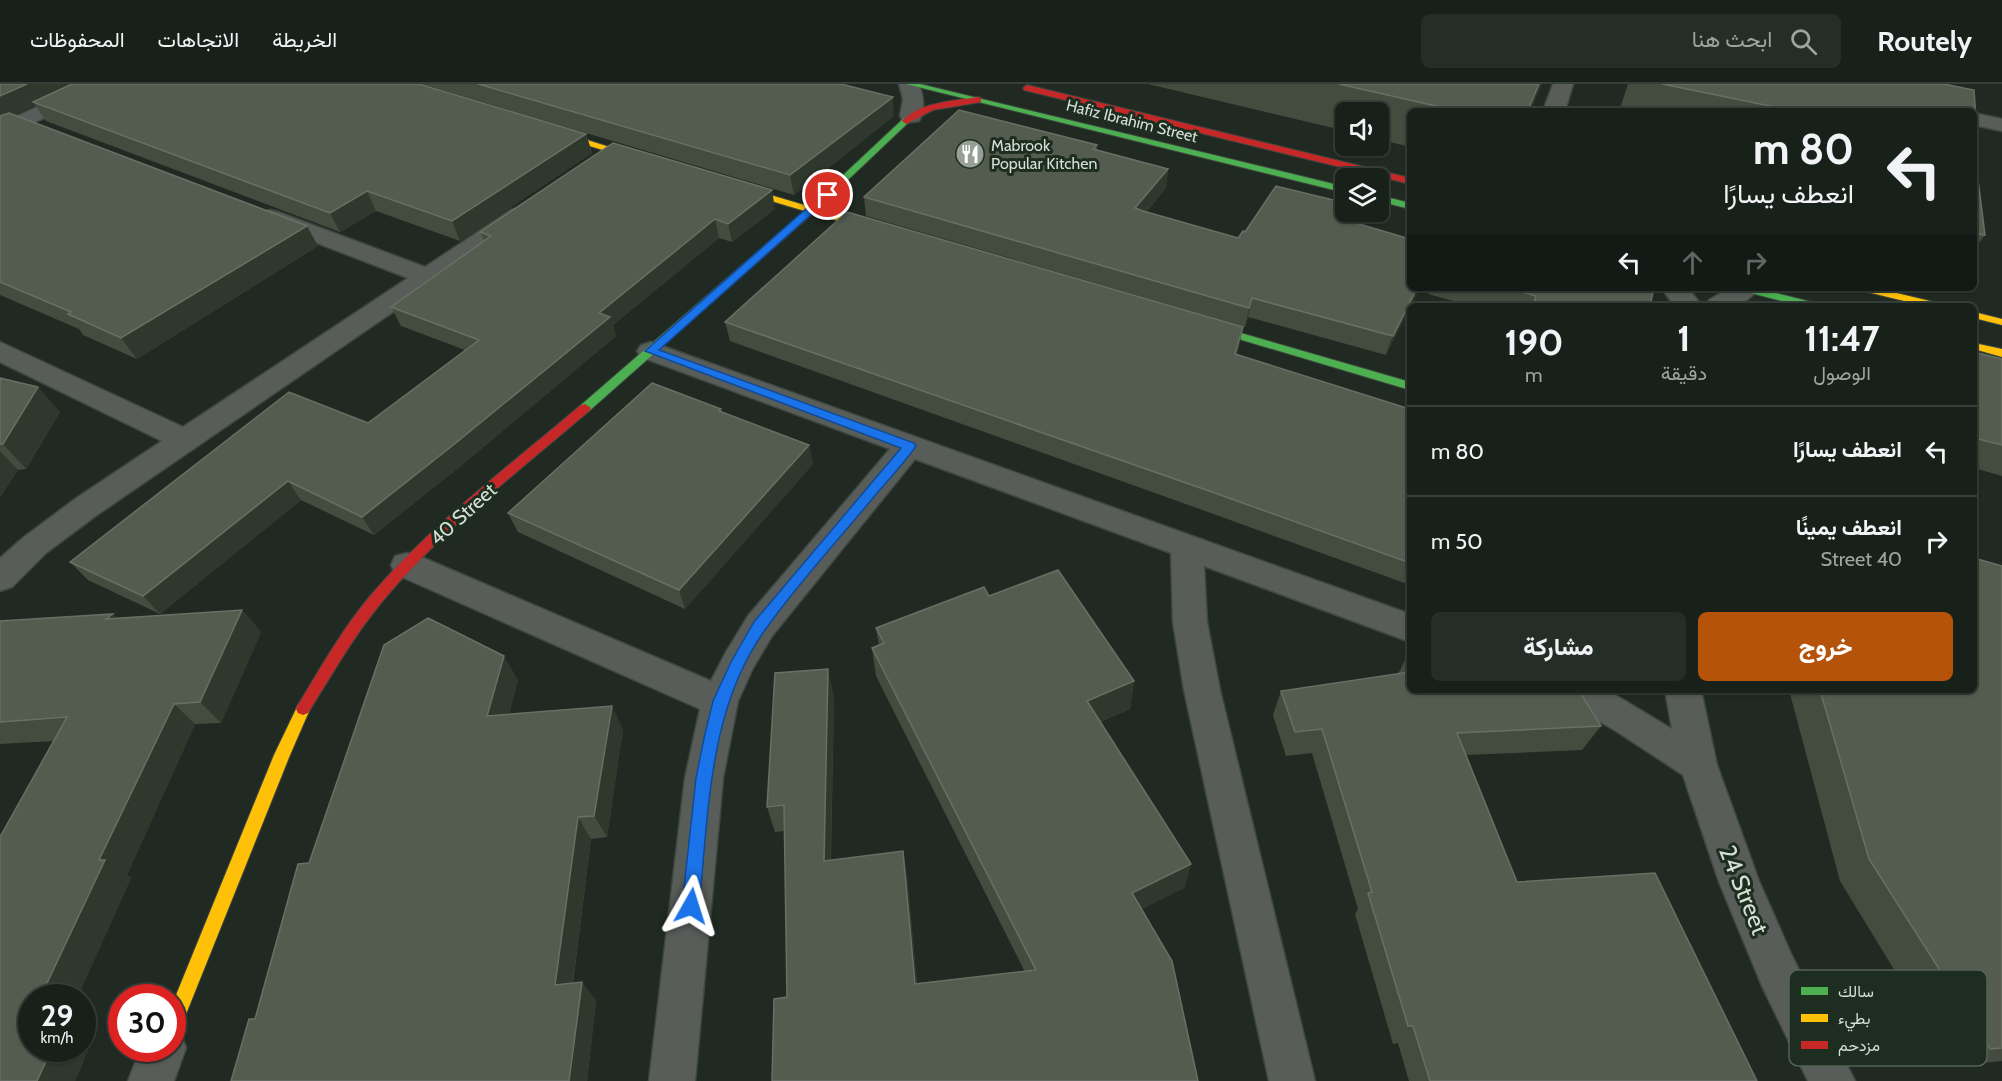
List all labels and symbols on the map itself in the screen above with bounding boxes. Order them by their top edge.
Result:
street label: Hafiz Ibrahim Street [1064,95,1200,147]
place label: Mabrook Popular Kitchen [991,136,1097,173]
restaurant icon: Mabrook Popular Kitchen [954,138,986,170]
pin [802,169,853,220]
street label: 40 Street [425,478,501,550]
street label: 24 Street [1713,841,1775,939]
position arrow [659,874,723,938]
legend [1789,970,1987,1066]
text: سالك [1838,982,1874,1001]
speed limit sign: 30 [108,984,186,1062]
text: بطيء [1838,1009,1870,1032]
text: مزدحم [1838,1036,1880,1056]

